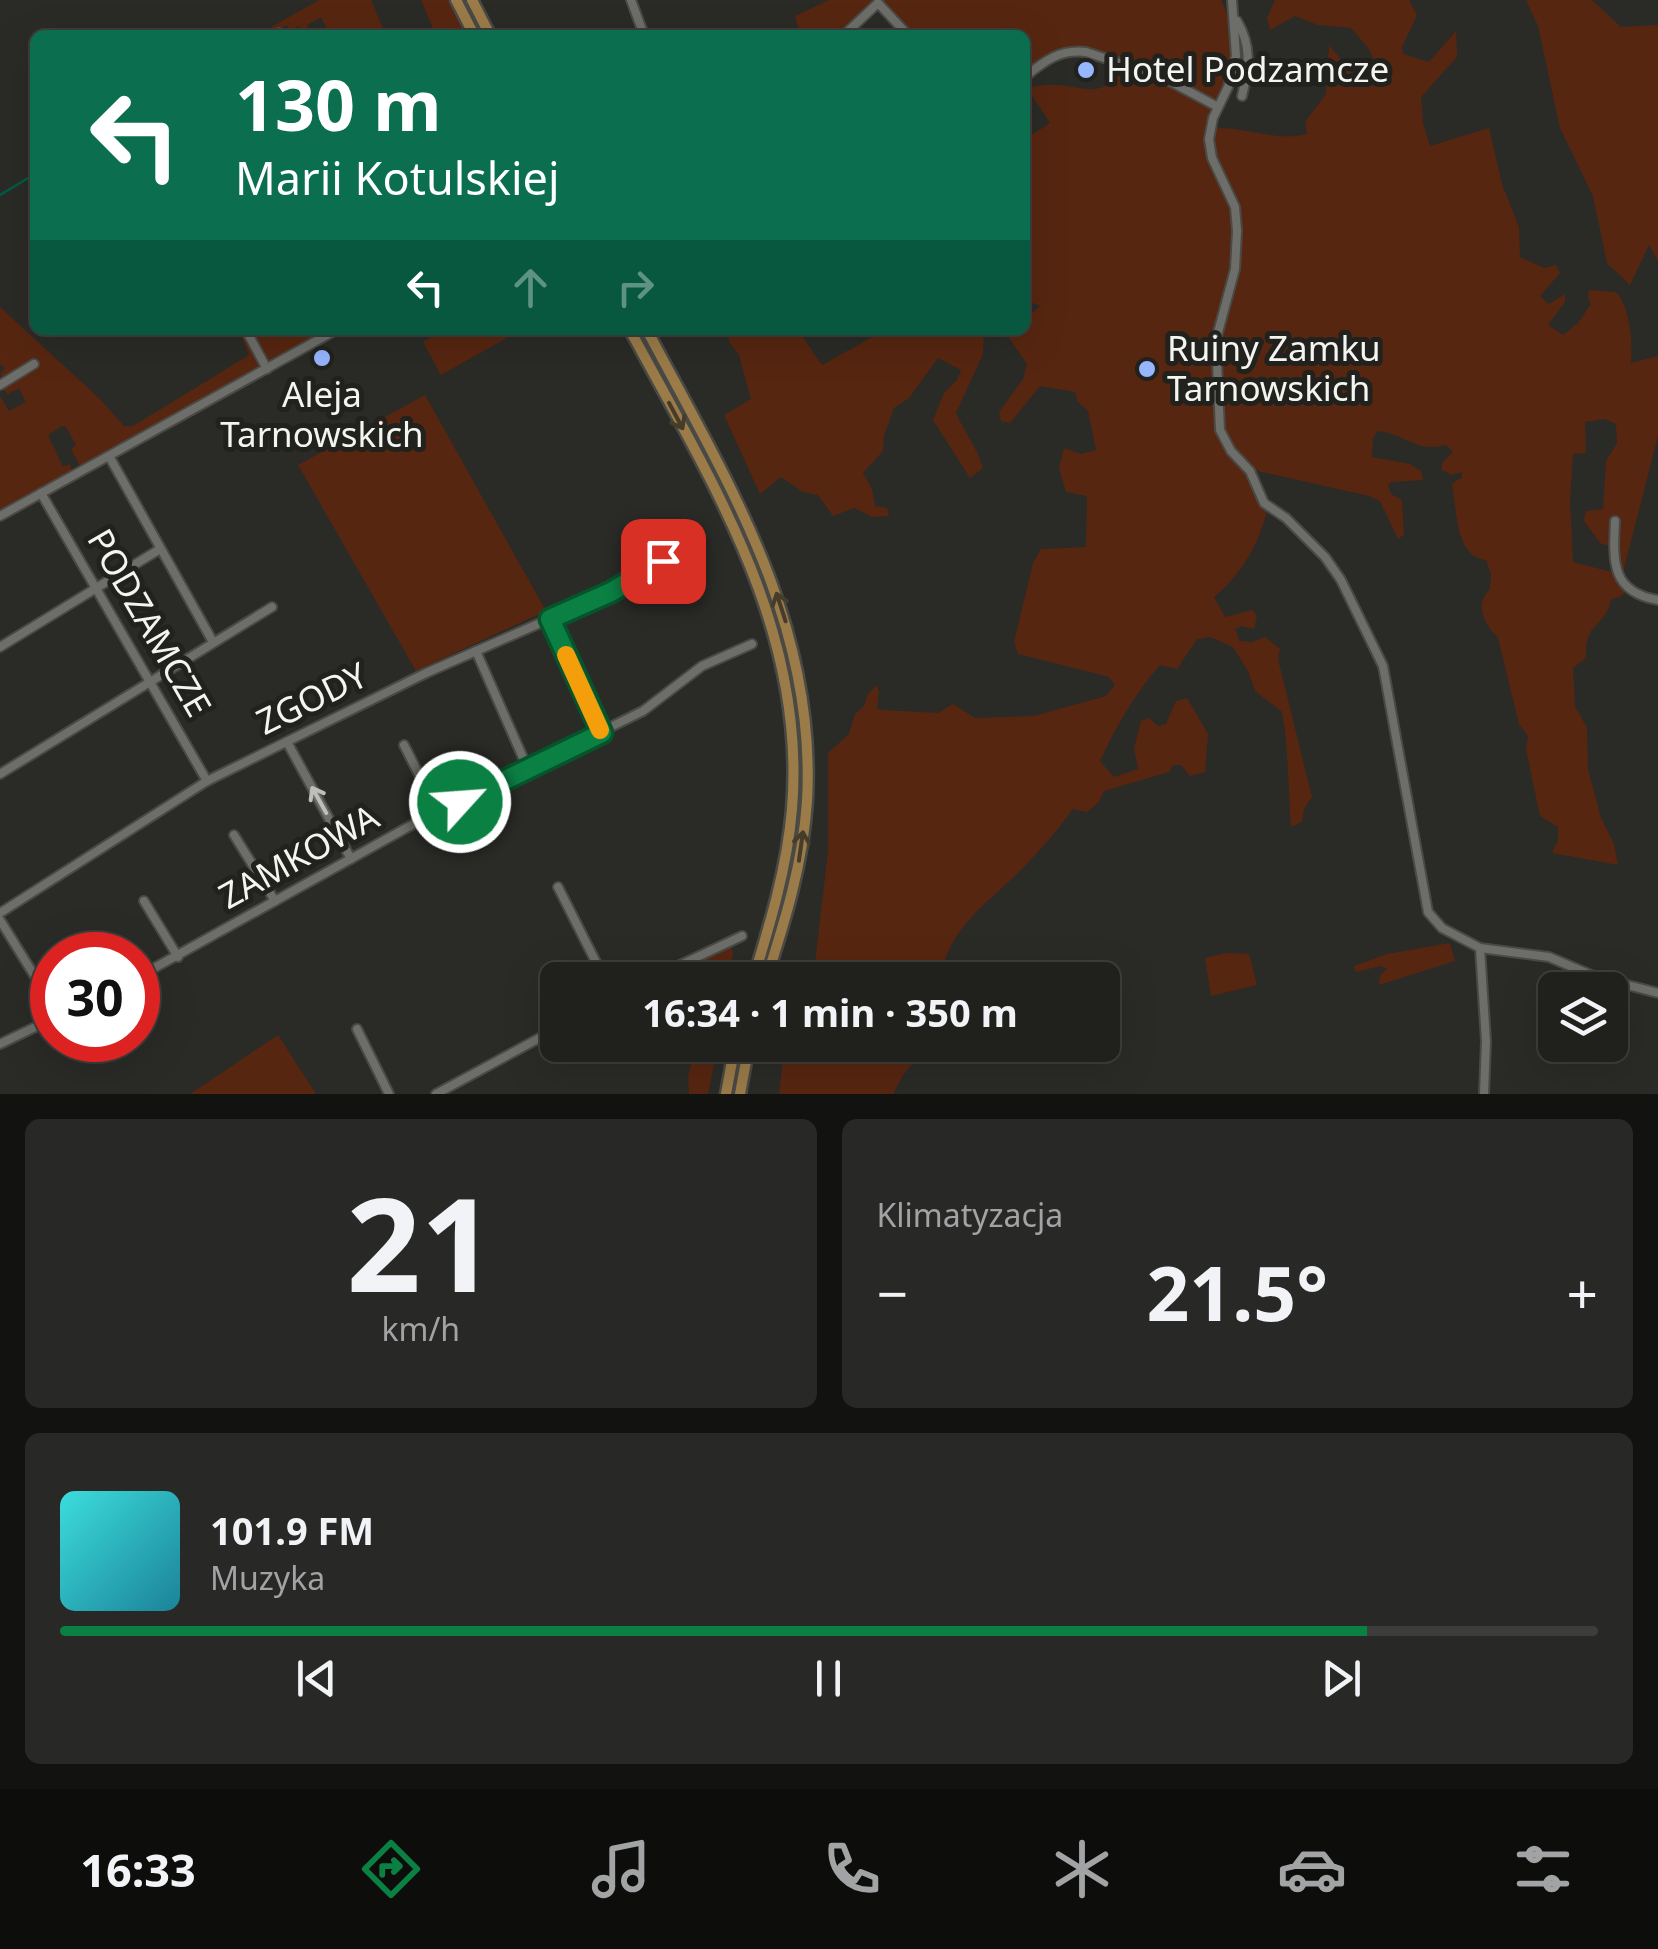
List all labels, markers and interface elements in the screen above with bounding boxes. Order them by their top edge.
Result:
place label: Hotel Podzamcze [1106,45,1389,92]
text: 130 m [235,56,442,152]
marker: Hotel Podzamcze [1075,59,1097,81]
icon: left [70,70,200,200]
text: Marii Kotulskiej [235,147,560,208]
icon: left [398,260,453,315]
icon: ahead [503,260,558,315]
icon: right [608,260,663,315]
place label: Ruiny Zamku Tarnowskich [1167,324,1381,411]
marker: Aleja Tarnowskich [311,347,333,369]
marker: Ruiny Zamku Tarnowskich [1136,358,1158,380]
place label: Aleja Tarnowskich [220,370,424,457]
one-way arrow [667,401,687,430]
pin [621,519,706,604]
street label: PODZAMCZE [78,520,223,725]
icon: arrive [636,534,691,589]
one-way arrow [771,591,789,623]
street label: ZGODY [248,651,375,745]
position arrow [408,750,512,854]
one-way arrow [308,786,328,815]
street label: ZAMKOWA [210,792,387,919]
one-way arrow [792,830,810,863]
speed limit sign: 30 [30,932,160,1062]
map controls [1538,972,1628,1062]
button: layers [1538,972,1628,1062]
text: 16:34 · 1 min · 350 m [642,986,1018,1038]
text: 21 [346,1153,495,1330]
text: Klimatyzacja [877,1193,1063,1236]
text: 21.5° [1146,1241,1328,1343]
text: − [877,1255,908,1330]
text: + [1567,1255,1598,1330]
text: km/h [381,1307,460,1350]
text: 101.9 FM [210,1504,374,1556]
text: Muzyka [210,1556,325,1599]
icon: previous [289,1651,344,1706]
icon: pause [801,1651,856,1706]
icon: next [1314,1651,1369,1706]
icon: directions [356,1834,426,1904]
icon: music [586,1834,656,1904]
icon: phone [817,1834,887,1904]
icon: climate [1047,1834,1117,1904]
icon: car [1277,1834,1347,1904]
icon: filters [1508,1834,1578,1904]
text: 16:33 [80,1839,196,1900]

